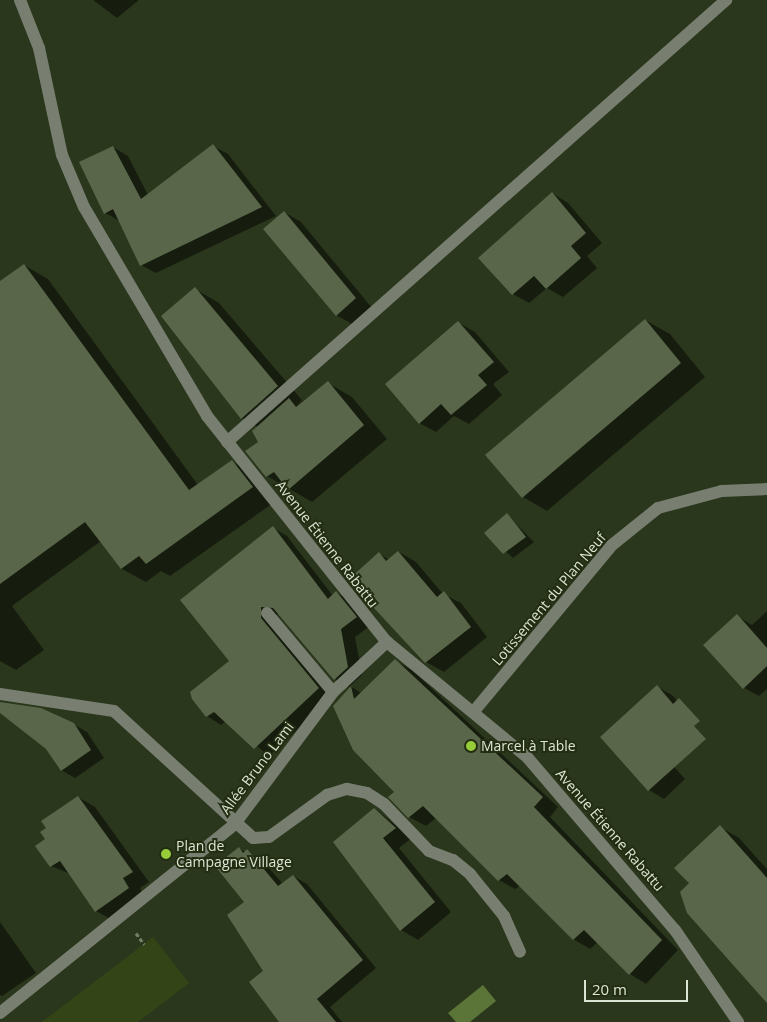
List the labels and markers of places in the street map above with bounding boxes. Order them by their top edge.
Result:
place label: Marcel à Table [481,738,576,754]
marker: Marcel à Table [465,740,477,752]
place label: Plan de Campagne Village [176,838,292,870]
marker: Plan de Campagne Village [160,848,172,860]

